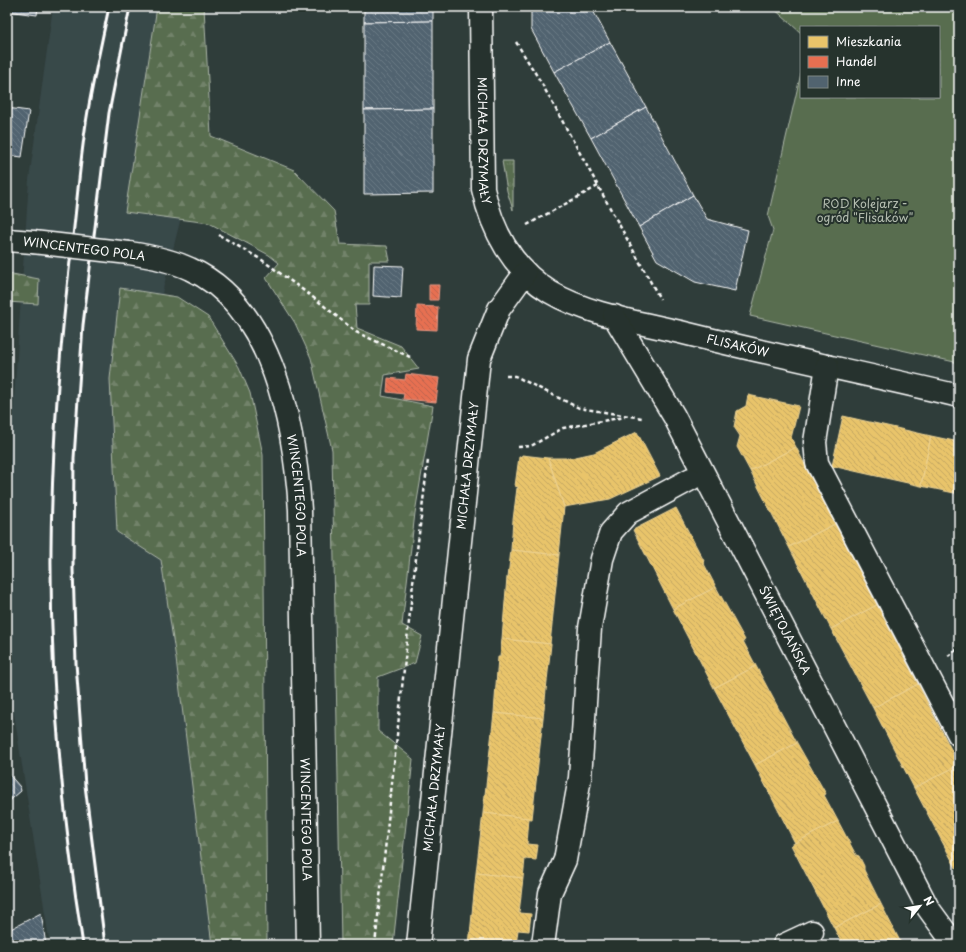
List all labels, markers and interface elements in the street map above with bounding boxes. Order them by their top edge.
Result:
legend [800,26,940,98]
text: Mieszkania [836,32,902,50]
text: Handel [836,52,876,70]
text: Inne [836,72,861,90]
street label: MICHAŁA DRZYMAŁY [474,77,497,207]
park label: ROD Kolejarz - ogród "Flisaków" [817,194,913,226]
street label: WINCENTEGO POLA [22,232,147,264]
street label: FLISAKÓW [705,329,771,361]
street label: MICHAŁA DRZYMAŁY [451,401,483,530]
street label: WINCENTEGO POLA [283,433,311,557]
street label: ŚWIĘTOJAŃSKA [755,583,816,677]
street label: MICHAŁA DRZYMAŁY [418,723,449,852]
street label: WINCENTEGO POLA [297,758,317,881]
north arrow [900,886,940,926]
text: N [920,893,939,909]

